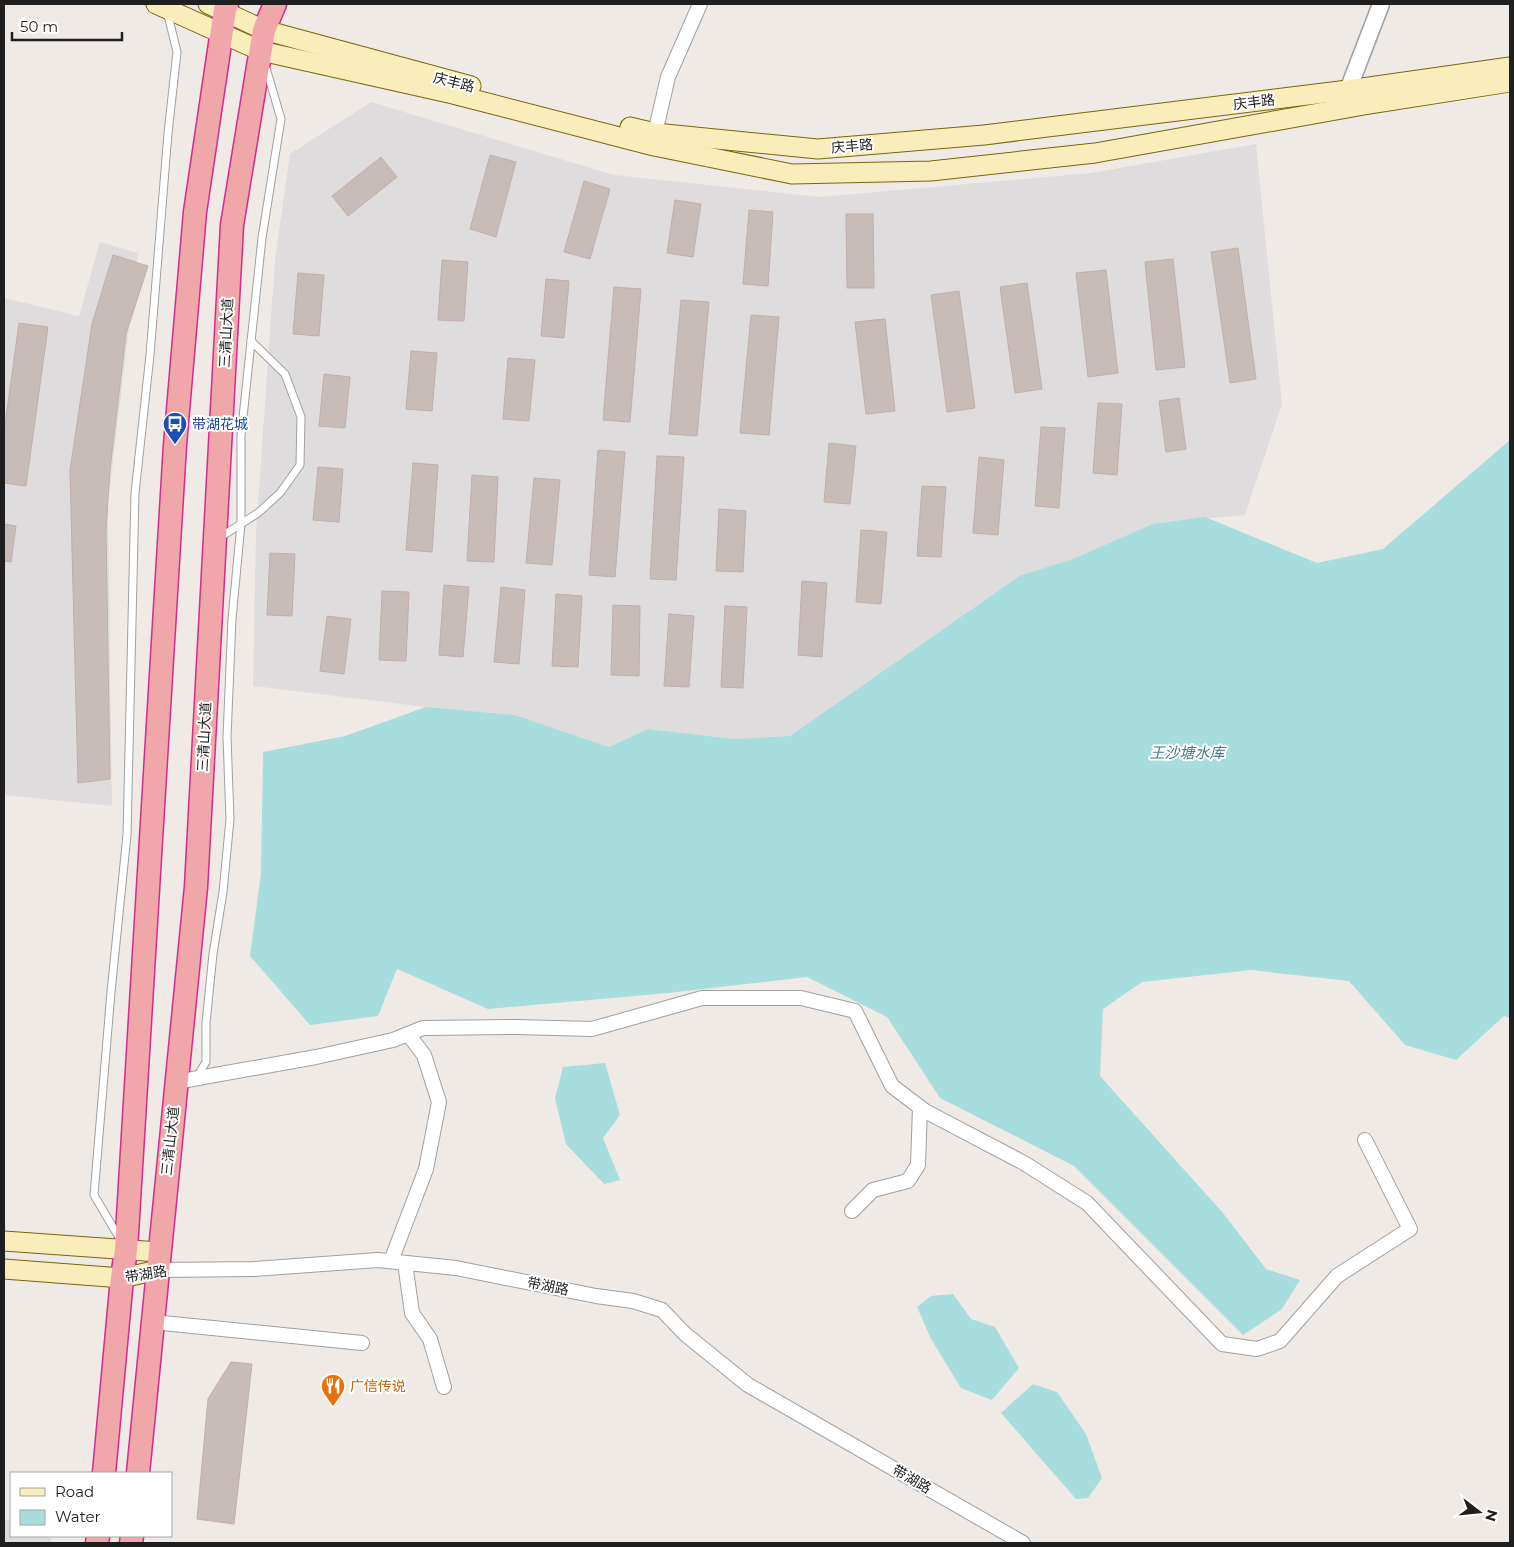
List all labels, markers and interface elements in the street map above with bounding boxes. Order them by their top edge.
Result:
scale bar [12,10,122,42]
text: 50 m [20,17,58,36]
street label: 庆丰路 [431,68,477,96]
street label: 庆丰路 [1232,91,1276,113]
street label: 庆丰路 [830,135,874,157]
street label: 三清山大道 [215,298,237,368]
bus stop icon: 带湖花城 [162,411,188,445]
place label: 带湖花城 [192,415,248,433]
street label: 三清山大道 [193,702,215,772]
water label: 王沙塘水库 [1149,743,1227,762]
street label: 三清山大道 [157,1105,183,1177]
street label: 带湖路 [124,1262,168,1286]
street label: 带湖路 [526,1273,570,1299]
restaurant icon: 广信传说 [320,1373,346,1407]
place label: 广信传说 [350,1377,406,1395]
street label: 带湖路 [889,1461,935,1497]
legend [10,1472,172,1537]
text: Road [55,1482,94,1501]
north arrow [1454,1487,1504,1537]
text: Water [55,1507,101,1526]
text: N [1481,1508,1502,1524]

